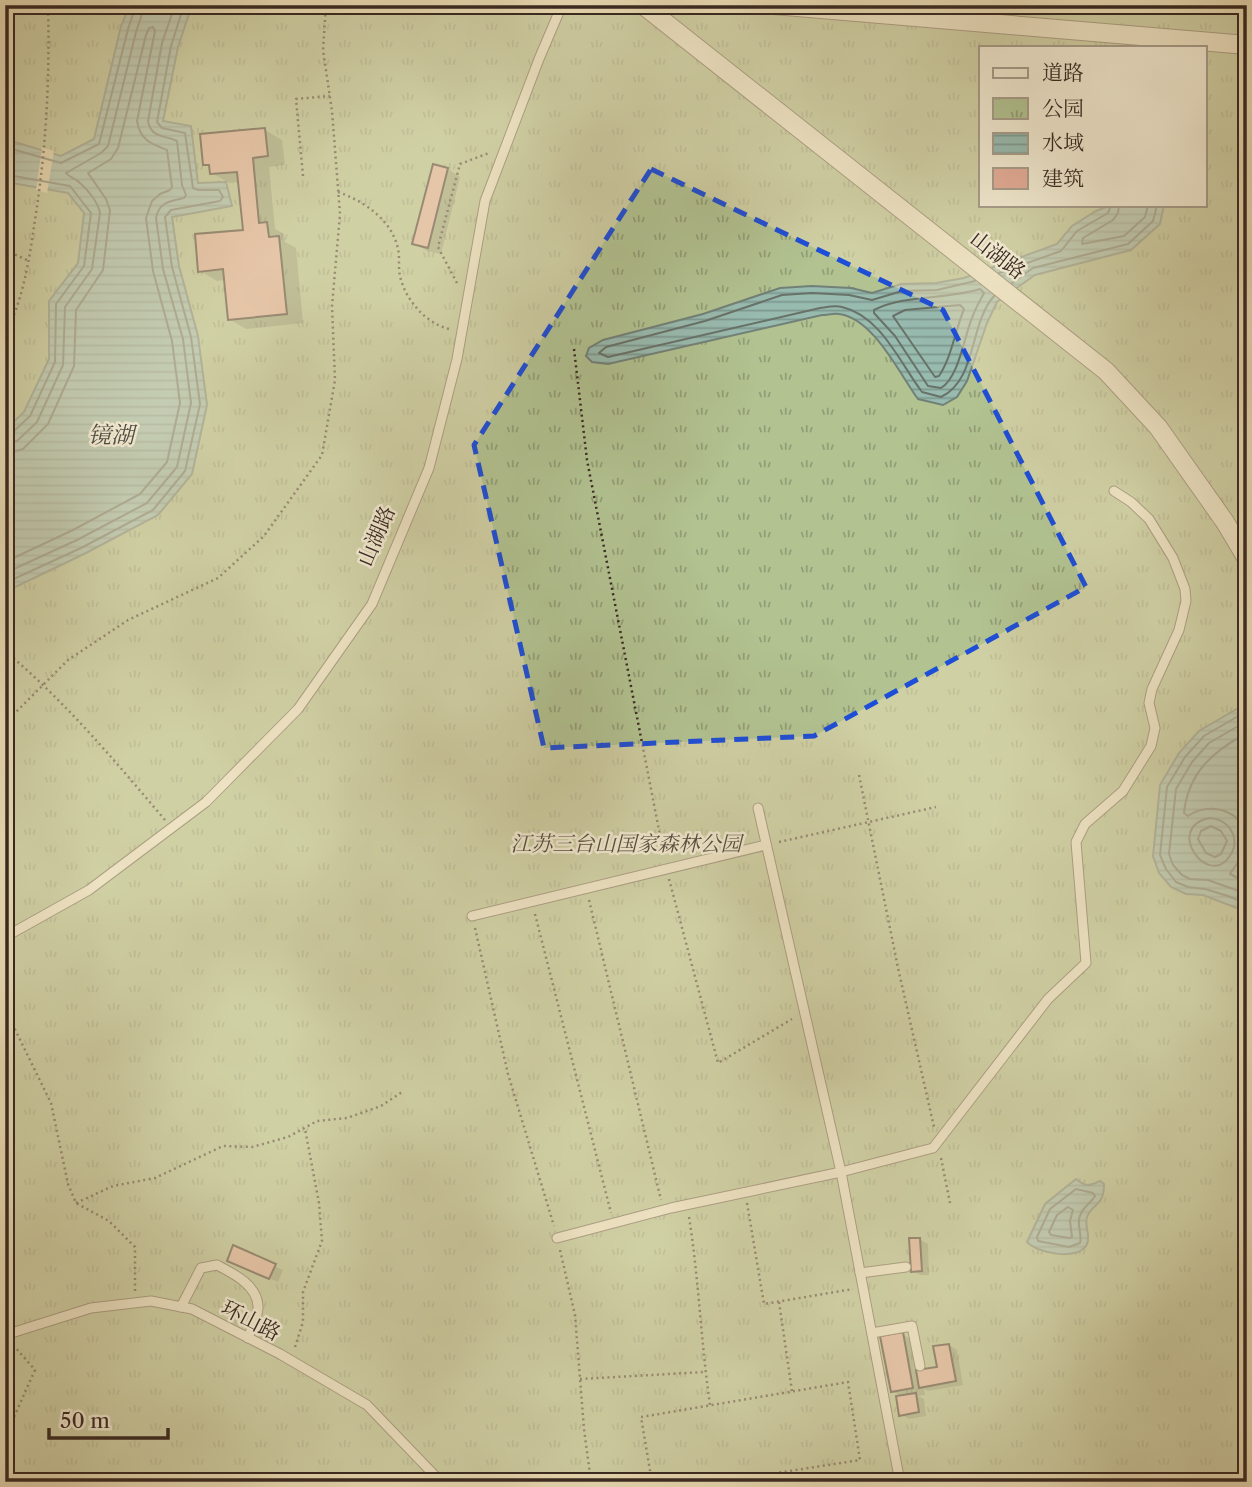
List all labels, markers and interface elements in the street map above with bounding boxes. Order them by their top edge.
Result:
legend [979,46,1206,206]
text: 道路 [1042,60,1084,85]
text: 公园 [1042,96,1084,121]
text: 水域 [1042,130,1084,155]
text: 建筑 [1042,166,1084,191]
street label: 山湖路 [965,226,1031,284]
water label: 镜湖 [88,421,138,449]
street label: 山湖路 [352,502,400,570]
park label: 江苏三台山国家森林公园 [511,831,744,856]
street label: 环山路 [217,1295,285,1345]
scale bar [49,1396,168,1440]
text: 50 m [60,1408,110,1433]

